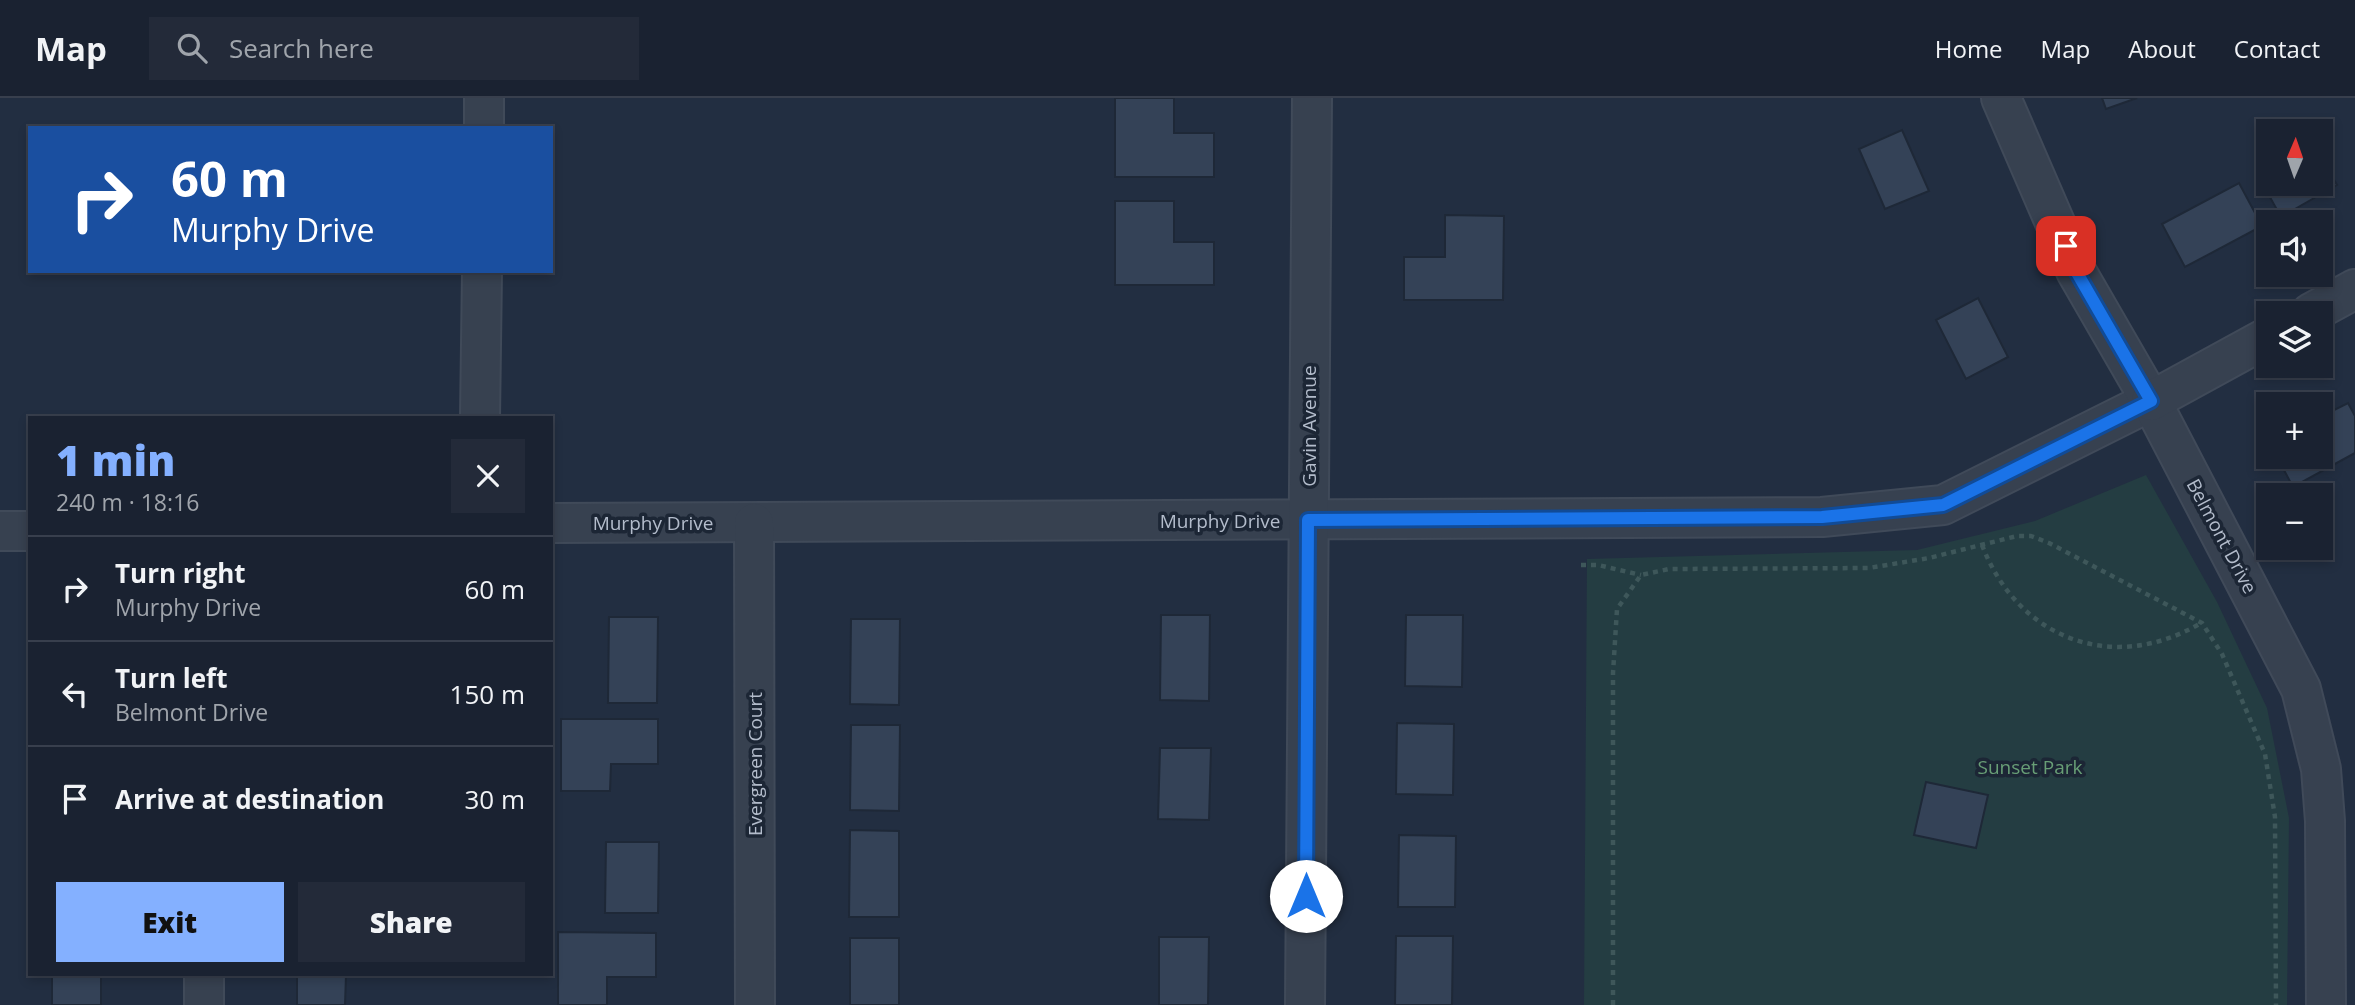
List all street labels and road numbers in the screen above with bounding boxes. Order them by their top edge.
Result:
street label: Gavin Avenue [1296,365,1322,487]
street label: Belmont Drive [2181,474,2263,598]
street label: Murphy Drive [1160,508,1280,534]
street label: Murphy Drive [593,510,713,536]
street label: Evergreen Court [742,692,768,836]

